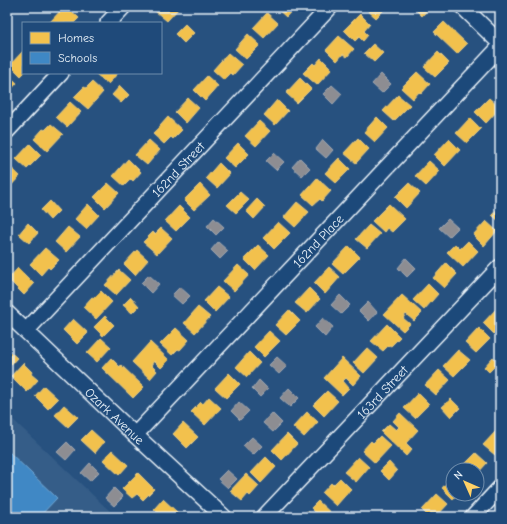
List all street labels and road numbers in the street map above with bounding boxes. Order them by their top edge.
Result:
street label: 162nd Street [148,138,208,200]
street label: 162nd Place [289,211,347,270]
street label: 163rd Street [353,361,412,422]
street label: Ozark Avenue [82,384,148,448]

